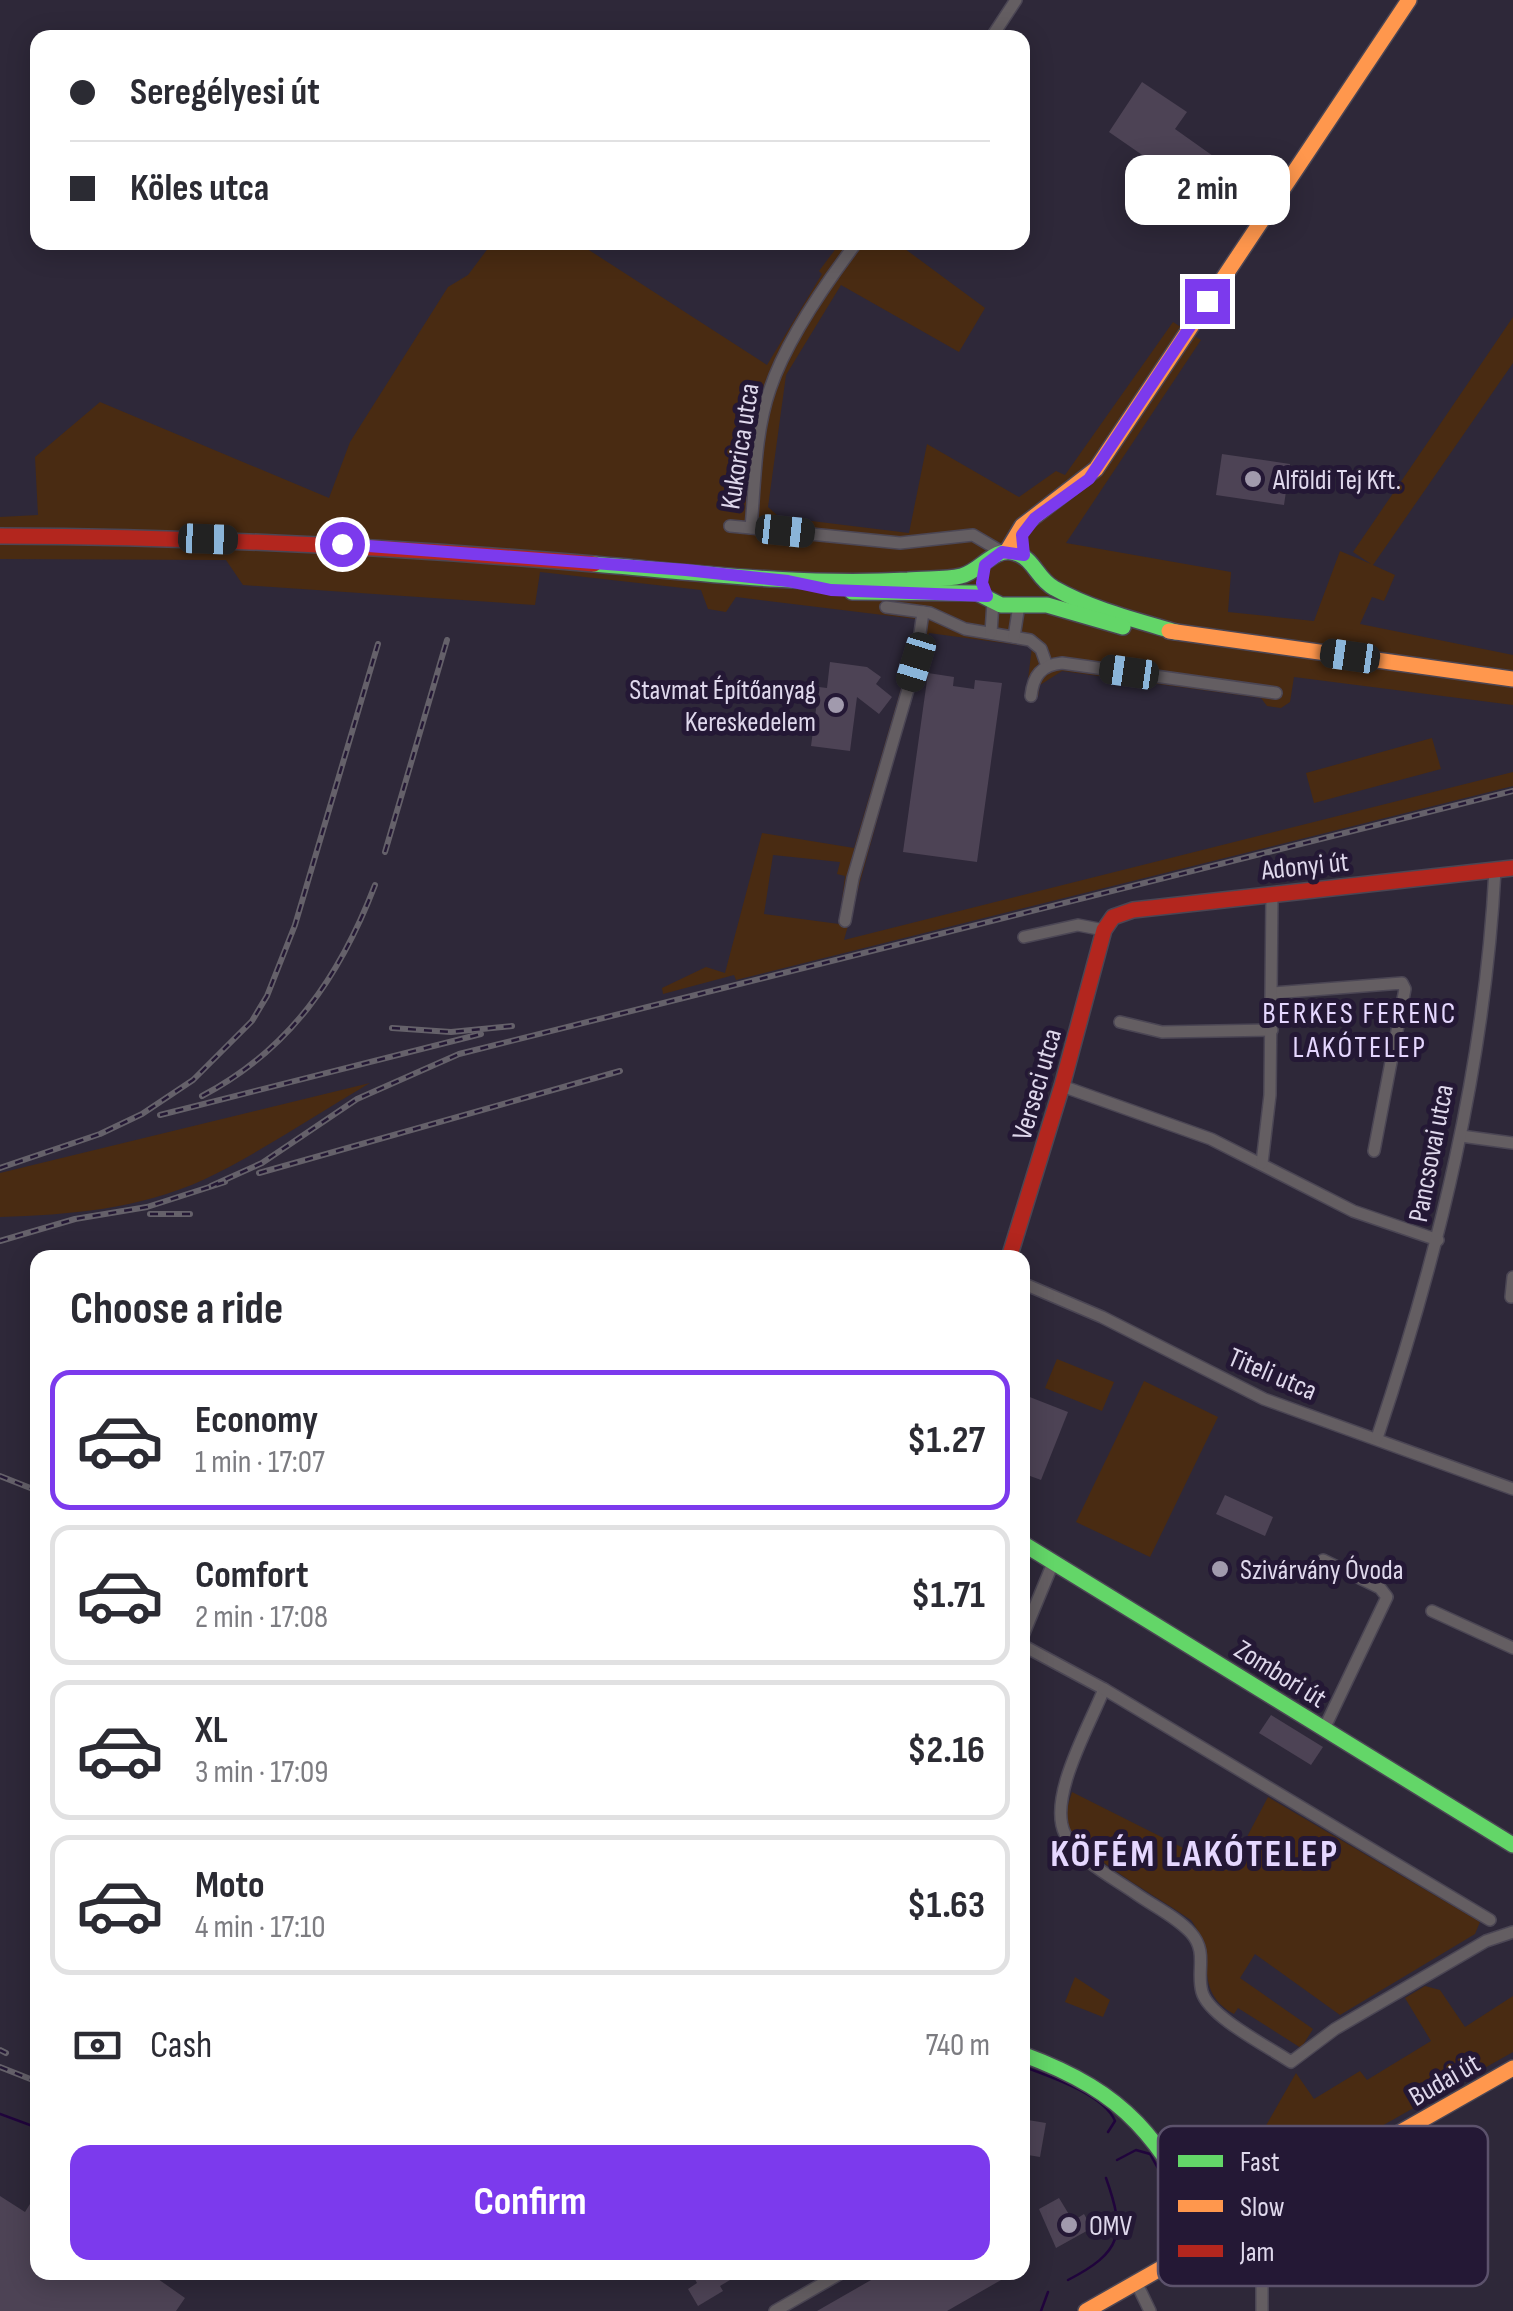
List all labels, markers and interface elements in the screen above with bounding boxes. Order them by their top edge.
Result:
text: Seregélyesi út [130,70,320,115]
callout: 2 min [1124,156,1290,226]
text: Köles utca [130,166,269,211]
text: 2 min [1177,170,1238,209]
route end [1185,279,1230,324]
street label: Kukorica utca [714,381,767,511]
place label: Alföldi Tej Kft. [1272,464,1401,497]
marker: Alföldi Tej Kft. [1242,468,1264,490]
car [754,513,816,549]
route start [320,522,365,567]
car [177,523,239,555]
car [893,629,939,695]
car [1318,637,1382,675]
car [1097,653,1161,691]
place label: Stavmat Építőanyag Kereskedelem [629,674,816,739]
marker: Stavmat Építőanyag Kereskedelem [825,694,847,716]
street label: Adonyi út [1259,846,1350,888]
district label: BERKES FERENC LAKÓTELEP [1262,996,1458,1066]
street label: Verseci utca [1006,1025,1069,1144]
street label: Pancsovai utca [1402,1082,1461,1225]
text: Choose a ride [70,1282,283,1337]
street label: Titeli utca [1223,1341,1322,1408]
icon: car [75,1395,165,1485]
text: Economy [195,1398,318,1443]
text: $1.27 [907,1418,985,1463]
text: 1 min · 17:07 [195,1443,325,1482]
icon: car [75,1550,165,1640]
text: Comfort [195,1553,309,1598]
place label: Szivárvány Óvoda [1240,1554,1404,1587]
marker: Szivárvány Óvoda [1209,1558,1231,1580]
text: $1.71 [911,1573,985,1618]
text: 2 min · 17:08 [195,1598,328,1637]
street label: Zombori út [1228,1633,1332,1715]
icon: car [75,1705,165,1795]
text: XL [195,1708,228,1753]
text: $2.16 [907,1728,985,1773]
text: 3 min · 17:09 [195,1753,328,1792]
district label: KÖFÉM LAKÓTELEP [1050,1832,1340,1877]
icon: car [75,1860,165,1950]
text: Moto [195,1863,265,1908]
text: $1.63 [907,1883,985,1928]
text: 4 min · 17:10 [195,1908,325,1947]
icon: cash [70,2018,125,2073]
text: Cash [150,2023,212,2068]
text: 740 m [926,2026,990,2065]
street label: Budai út [1403,2047,1486,2114]
legend [1158,2126,1488,2286]
button: Confirm [70,2145,990,2260]
text: Fast [1240,2146,1279,2179]
text: Slow [1240,2191,1285,2224]
place label: OMV [1089,2210,1132,2243]
marker: OMV [1058,2214,1080,2236]
text: Jam [1239,2236,1275,2269]

